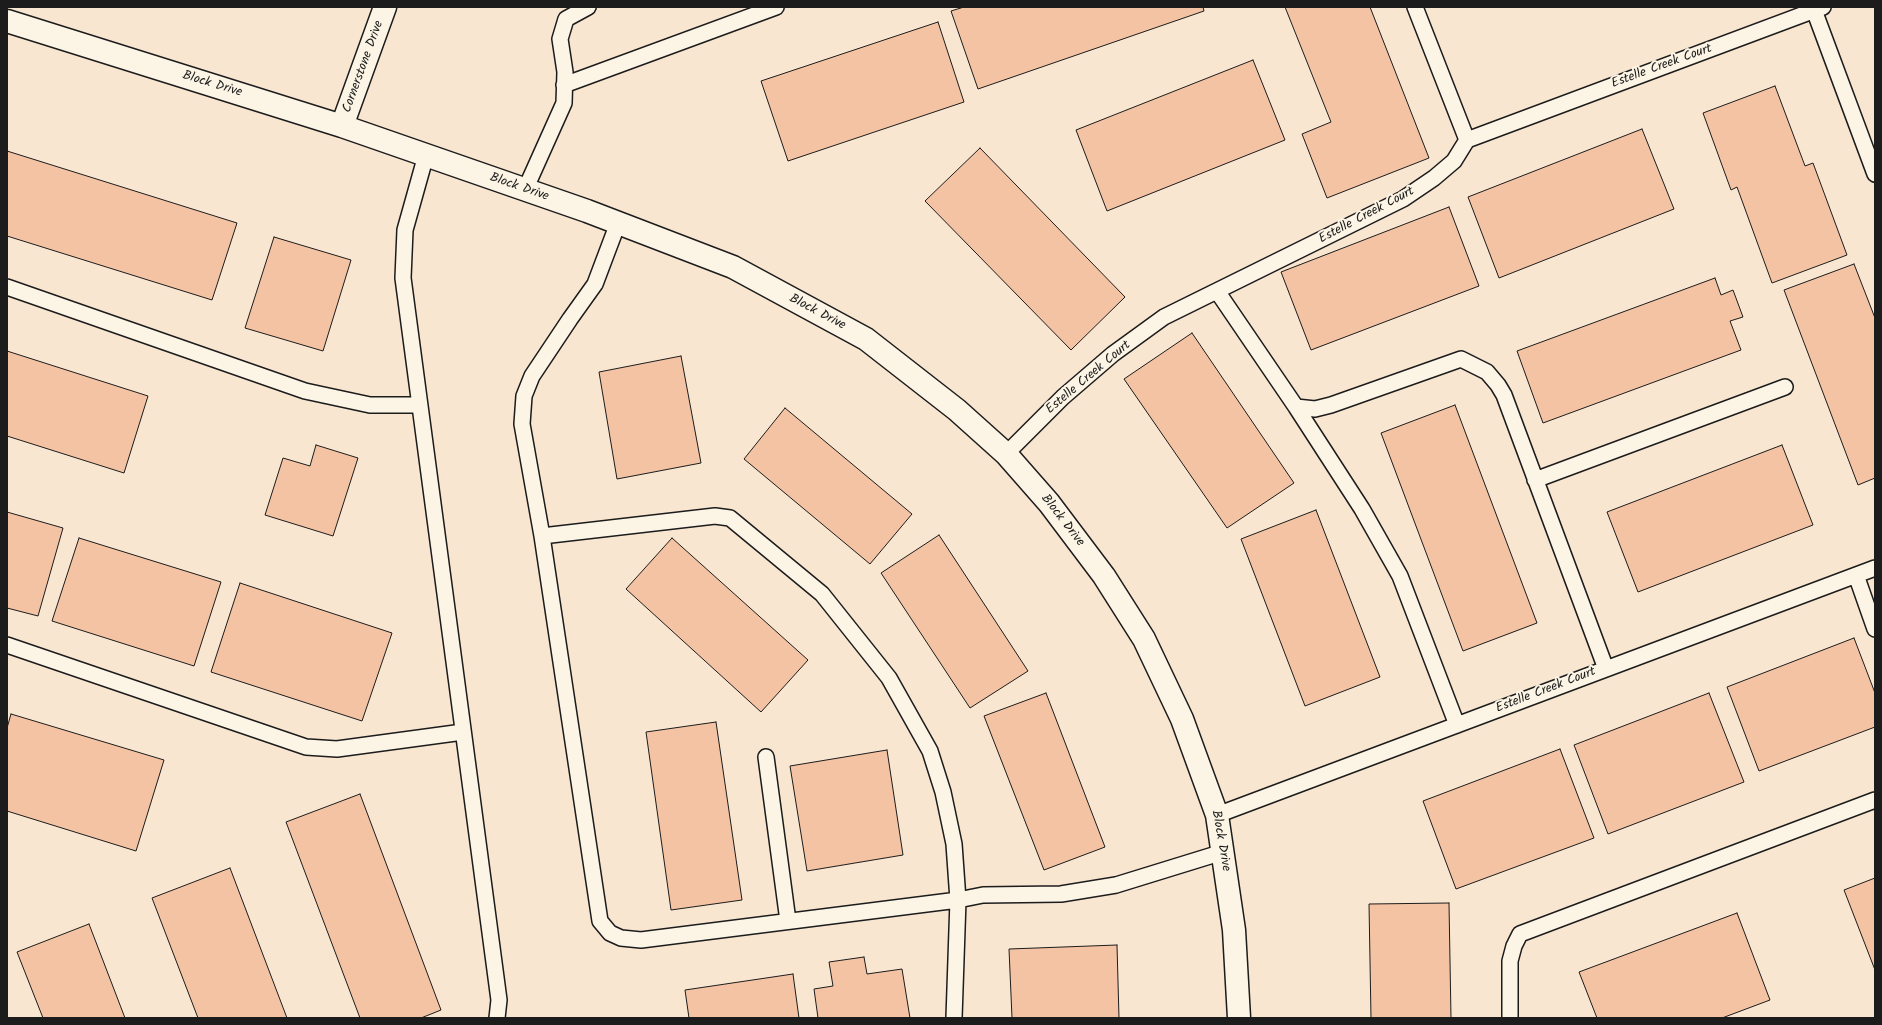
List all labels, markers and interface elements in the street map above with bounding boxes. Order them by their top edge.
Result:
street label: Cornerstone Drive [340,19,388,115]
street label: Estelle Creek Court [1610,42,1714,92]
street label: Block Drive [180,69,244,101]
street label: Block Drive [487,171,551,205]
street label: Estelle Creek Court [1317,184,1417,248]
street label: Block Drive [786,292,848,334]
street label: Estelle Creek Court [1043,338,1135,418]
street label: Block Drive [1037,492,1087,550]
street label: Estelle Creek Court [1494,665,1598,717]
street label: Block Drive [1207,809,1233,873]

